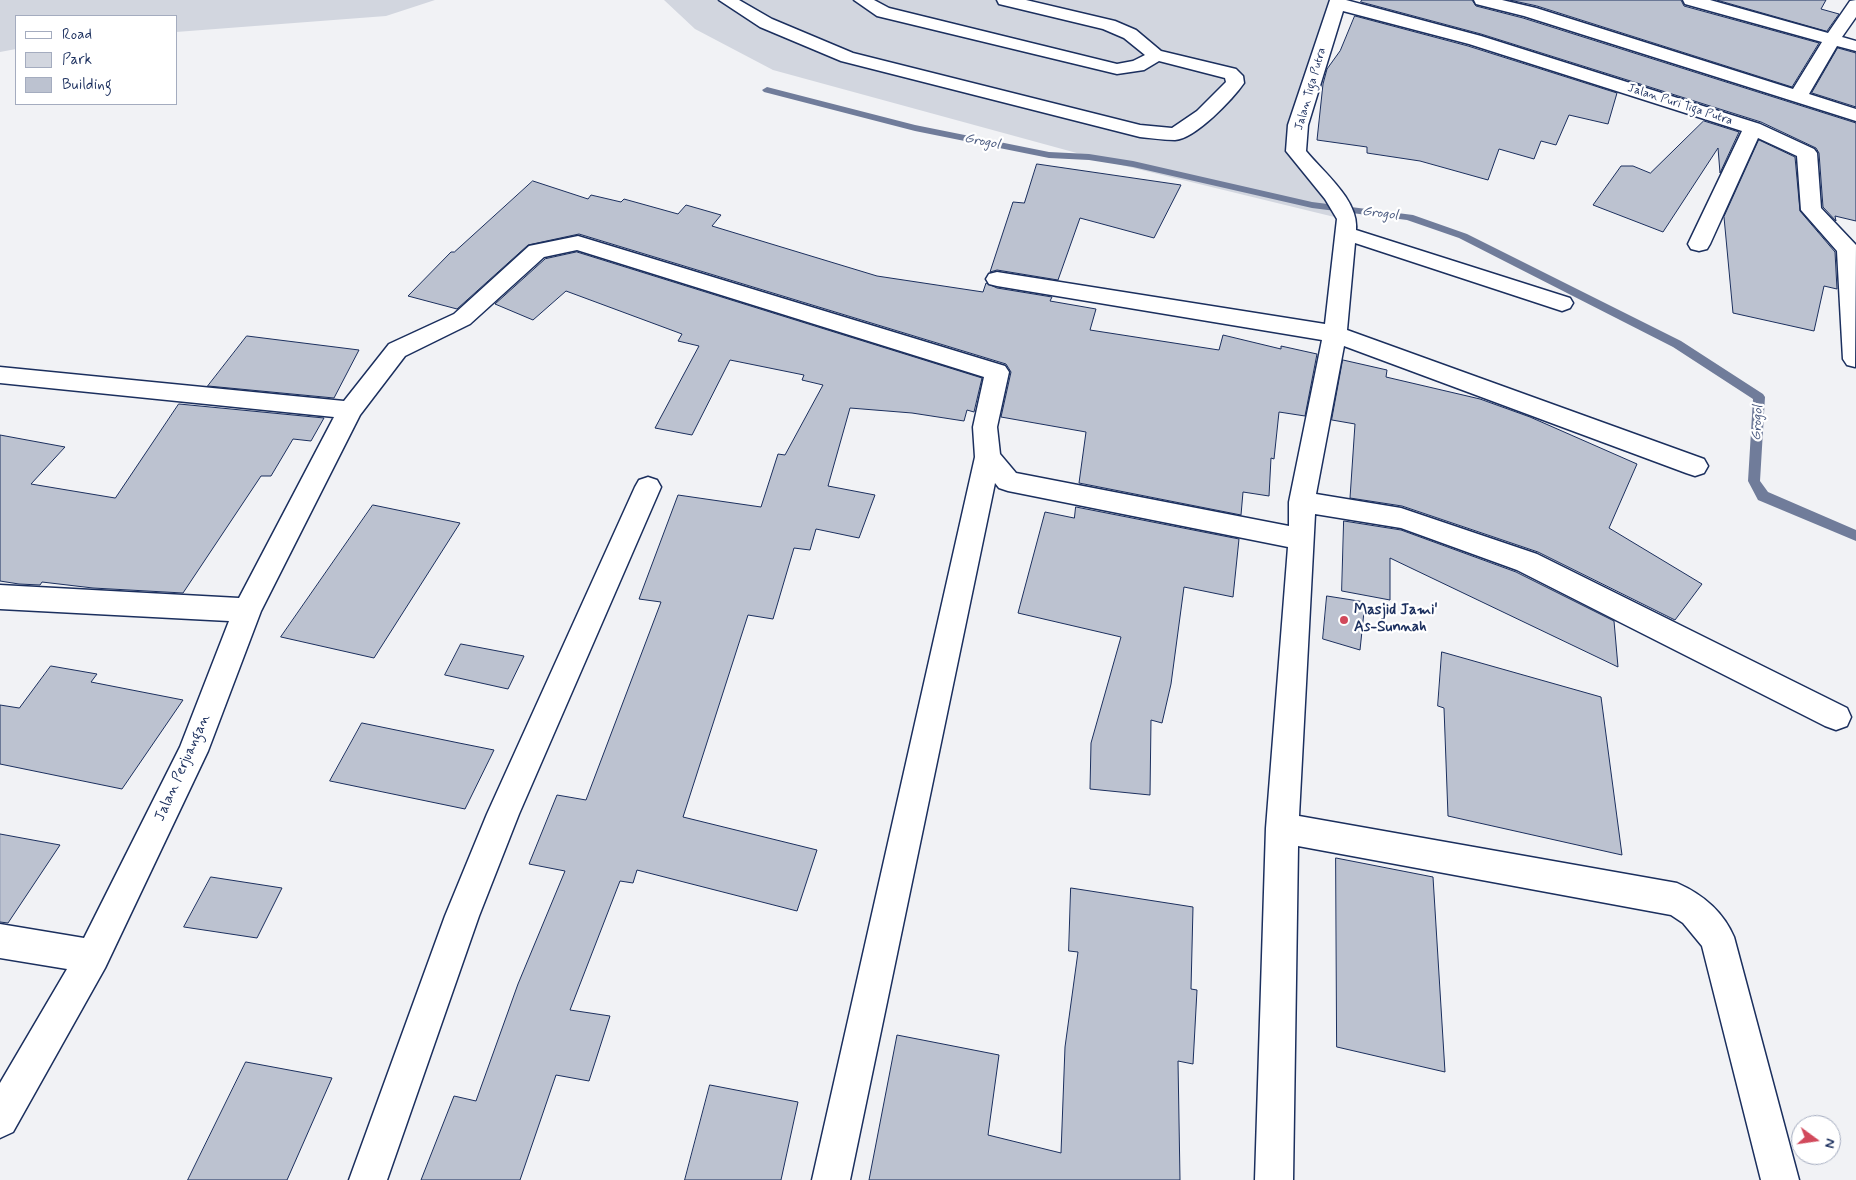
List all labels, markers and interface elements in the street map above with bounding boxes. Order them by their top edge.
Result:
legend [15,15,178,105]
text: Road [62,25,92,45]
street label: Jalan Tiga Putra [1292,46,1330,132]
text: Park [62,50,92,70]
text: Building [62,75,112,95]
street label: Jalan Puri Tiga Putra [1626,81,1734,129]
water label: Grogol [963,130,1001,154]
water label: Grogol [1361,203,1399,225]
water label: Grogol [1749,405,1767,441]
place label: Masjid Jami' As-Sunnah [1354,602,1438,637]
marker: Masjid Jami' As-Sunnah [1338,614,1350,626]
street label: Jalan Perjuangan [151,712,215,824]
north arrow [1791,1115,1841,1165]
text: N [1820,1137,1839,1150]

